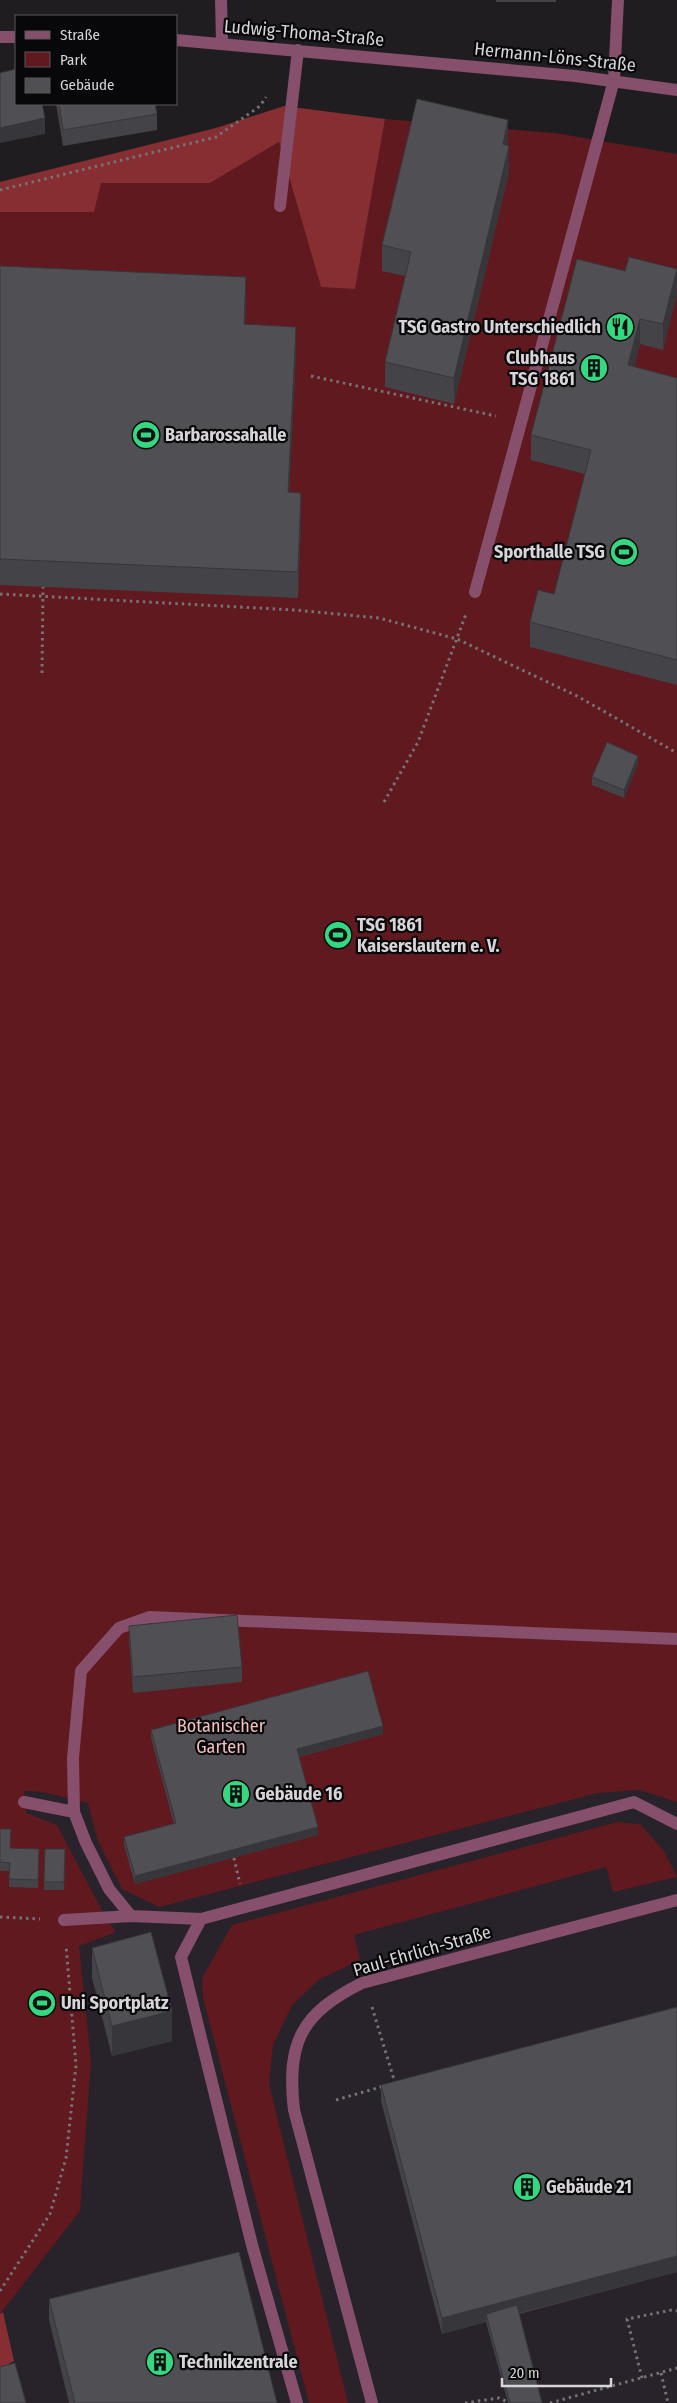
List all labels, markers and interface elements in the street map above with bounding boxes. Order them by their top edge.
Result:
legend [15,15,178,105]
street label: Ludwig-Thoma-Straße [223,15,385,51]
text: Straße [60,26,100,44]
street label: Hermann-Löns-Straße [473,38,637,76]
text: Park [60,51,87,69]
text: Gebäude [60,76,115,94]
restaurant icon: TSG Gastro Unterschiedlich [605,312,635,342]
place label: TSG Gastro Unterschiedlich [399,316,601,338]
place label: Clubhaus TSG 1861 [506,347,575,390]
building icon: Clubhaus TSG 1861 [579,353,609,383]
sports icon: Barbarossahalle [131,420,161,450]
place label: Barbarossahalle [165,424,286,446]
sports icon: Sporthalle TSG [609,537,639,567]
place label: Sporthalle TSG [494,541,605,563]
place label: TSG 1861 Kaiserslautern e. V. [357,914,500,957]
sports icon: TSG 1861 Kaiserslautern e. V. [323,920,353,950]
park label: Botanischer Garten [177,1715,266,1758]
building icon: Gebäude 16 [221,1779,251,1809]
place label: Gebäude 16 [255,1783,342,1805]
street label: Paul-Ehrlich-Straße [351,1921,494,1981]
sports icon: Uni Sportplatz [27,1988,57,2018]
place label: Uni Sportplatz [61,1992,169,2014]
building icon: Gebäude 21 [512,2172,542,2202]
place label: Gebäude 21 [546,2176,632,2198]
building icon: Technikzentrale [145,2347,175,2377]
place label: Technikzentrale [179,2351,298,2373]
scale bar [502,2356,611,2388]
text: 20 m [510,2364,540,2382]

